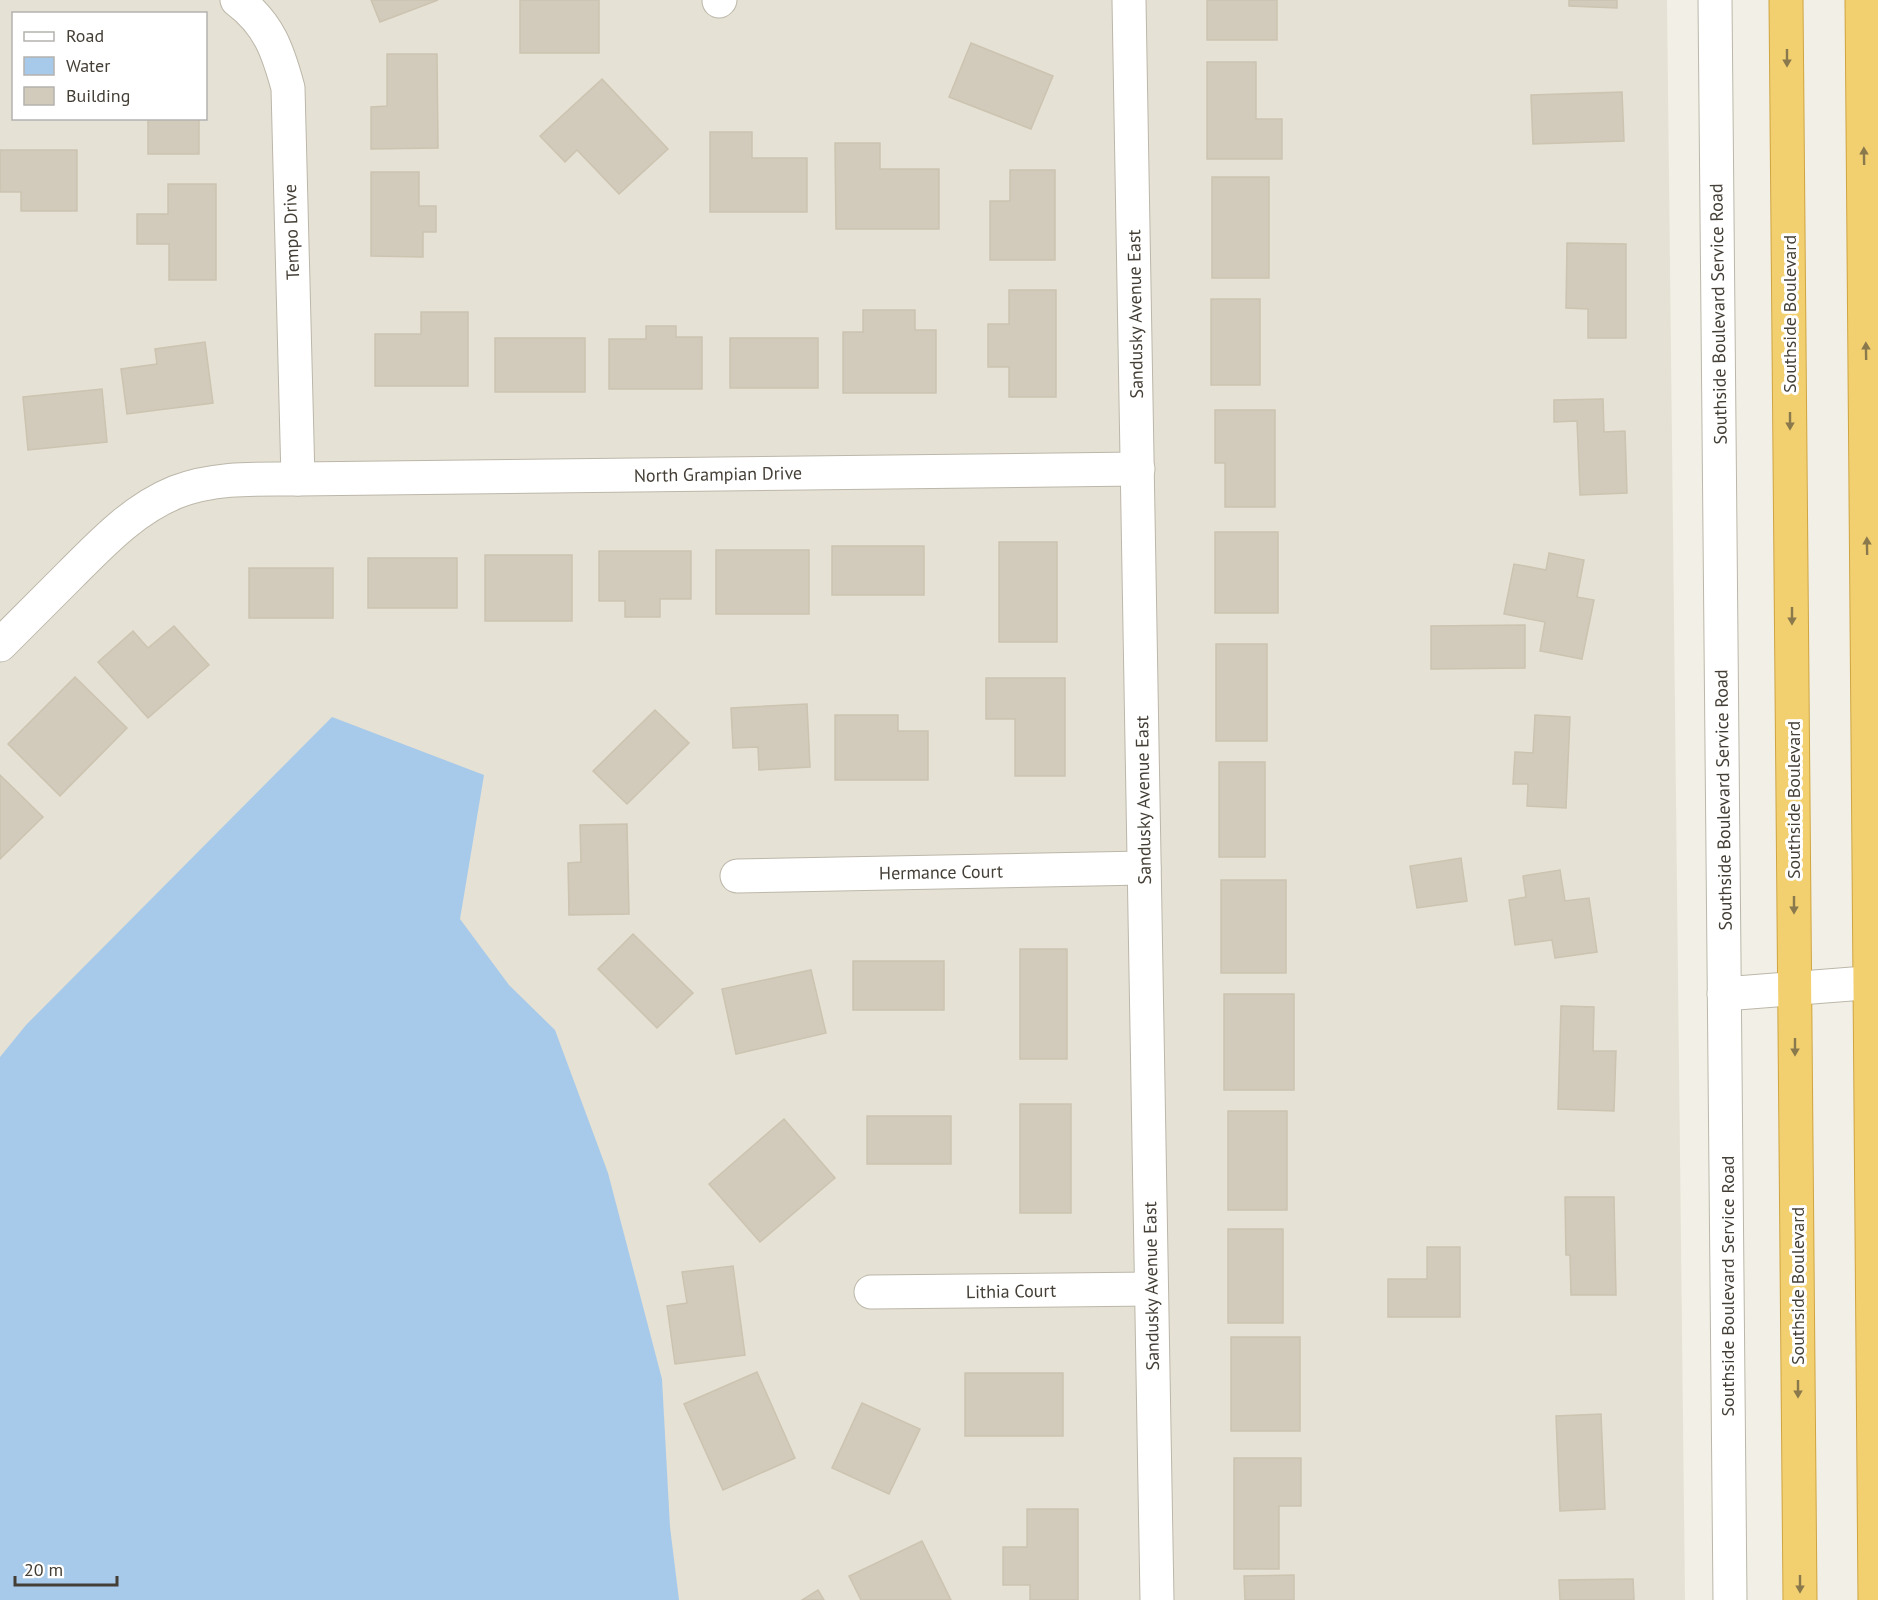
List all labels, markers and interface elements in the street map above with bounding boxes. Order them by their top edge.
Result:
legend [12,12,207,120]
text: Road [66,24,104,47]
one-way arrow [1782,49,1792,68]
text: Water [66,54,110,77]
text: Building [66,84,130,107]
one-way arrow [1859,147,1869,166]
street label: Southside Boulevard Service Road [1704,183,1732,445]
street label: Tempo Drive [278,184,304,280]
street label: Sandusky Avenue East [1122,229,1148,399]
street label: Southside Boulevard [1778,235,1801,393]
one-way arrow [1861,342,1870,361]
one-way arrow [1785,412,1795,431]
street label: North Grampian Drive [634,461,802,487]
one-way arrow [1862,537,1872,556]
one-way arrow [1787,607,1797,626]
street label: Southside Boulevard Service Road [1709,669,1737,931]
street label: Sandusky Avenue East [1130,715,1156,885]
street label: Southside Boulevard [1782,721,1805,879]
street label: Hermance Court [879,859,1003,885]
one-way arrow [1789,895,1799,914]
one-way arrow [1791,1038,1800,1057]
street label: Southside Boulevard Service Road [1716,1155,1739,1417]
street label: Sandusky Avenue East [1138,1201,1164,1371]
street label: Southside Boulevard [1786,1207,1809,1365]
street label: Lithia Court [966,1279,1056,1303]
one-way arrow [1793,1380,1803,1399]
scale bar [15,1549,117,1587]
text: 20 m [24,1558,63,1581]
one-way arrow [1795,1575,1805,1594]

